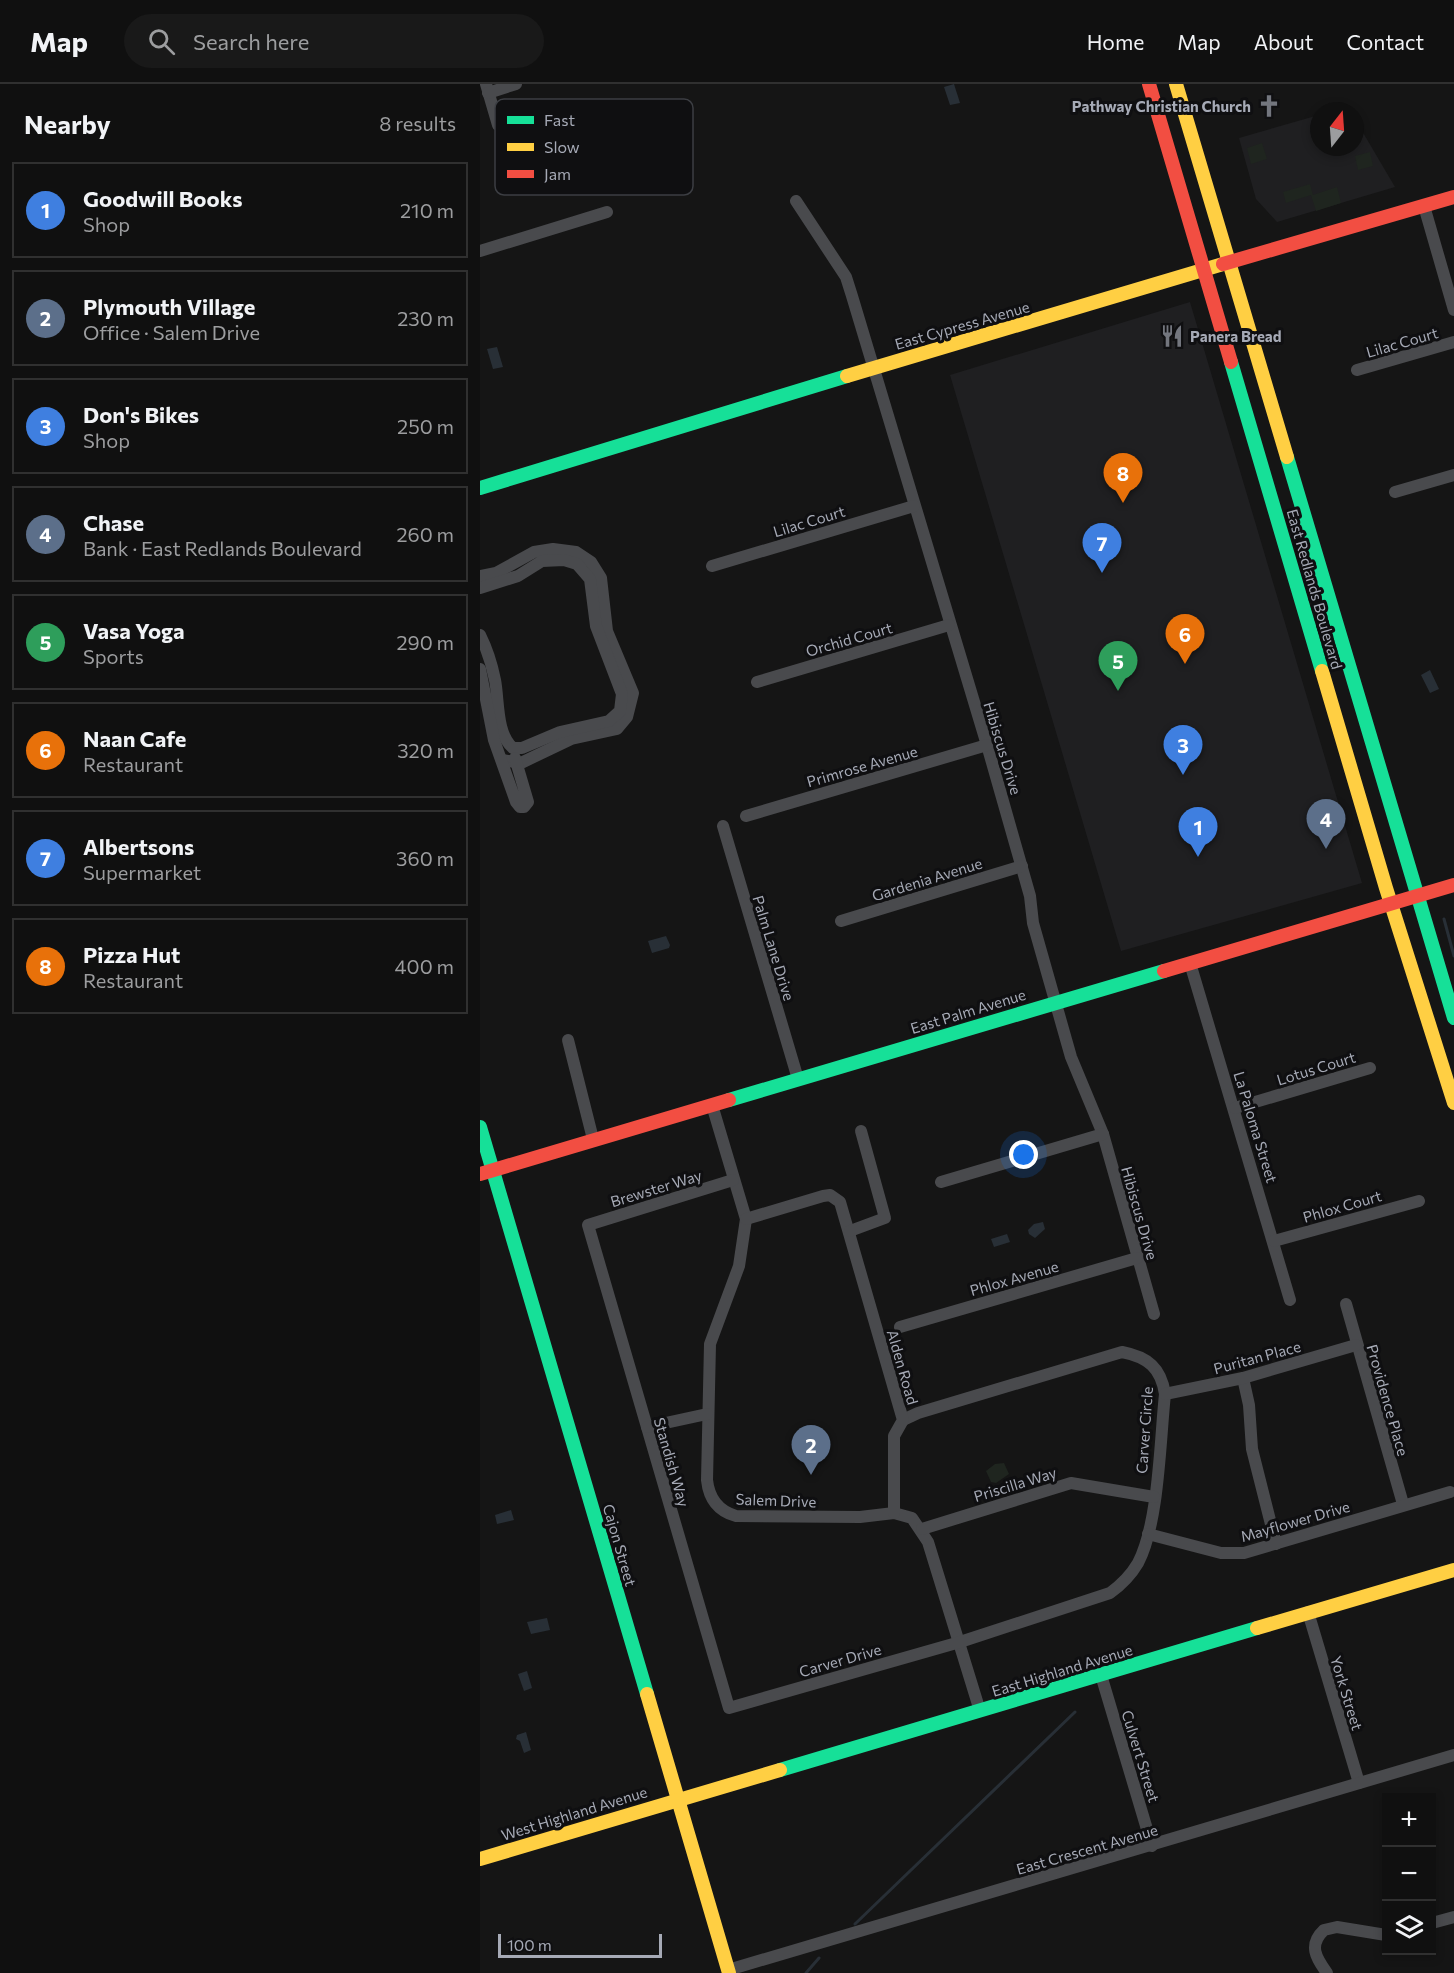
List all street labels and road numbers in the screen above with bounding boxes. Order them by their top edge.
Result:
street label: East Cypress Avenue [893,297,1032,353]
street label: Lilac Court [1364,323,1440,361]
street label: Lilac Court [771,502,847,540]
street label: East Redlands Boulevard [1284,507,1346,671]
street label: Orchid Court [804,618,894,660]
street label: Hibiscus Drive [980,699,1026,797]
street label: Primrose Avenue [804,742,920,790]
street label: Gardenia Avenue [870,854,984,904]
street label: Palm Lane Drive [749,893,799,1003]
street label: East Palm Avenue [908,985,1028,1037]
street label: Lotus Court [1274,1047,1358,1089]
street label: La Paloma Street [1231,1069,1281,1185]
street label: Hibiscus Drive [1118,1164,1162,1262]
street label: Brewster Way [608,1165,704,1210]
street label: Phlox Court [1301,1186,1383,1226]
street label: Phlox Avenue [968,1257,1060,1299]
street label: Alden Road [884,1327,922,1407]
street label: Puritan Place [1211,1337,1303,1377]
street label: Providence Place [1363,1342,1413,1458]
street label: Carver Circle [1132,1386,1156,1474]
street label: Standish Way [651,1415,693,1509]
street label: Priscilla Way [971,1463,1059,1505]
street label: Salem Drive [735,1490,817,1510]
street label: Mayflower Drive [1238,1497,1352,1545]
street label: Cajon Street [600,1502,640,1588]
street label: Carver Drive [797,1640,883,1680]
street label: East Highland Avenue [989,1640,1135,1700]
street label: York Street [1327,1654,1367,1732]
street label: Culvert Street [1118,1708,1164,1804]
street label: West Highland Avenue [499,1782,649,1844]
street label: East Crescent Avenue [1014,1820,1160,1878]

